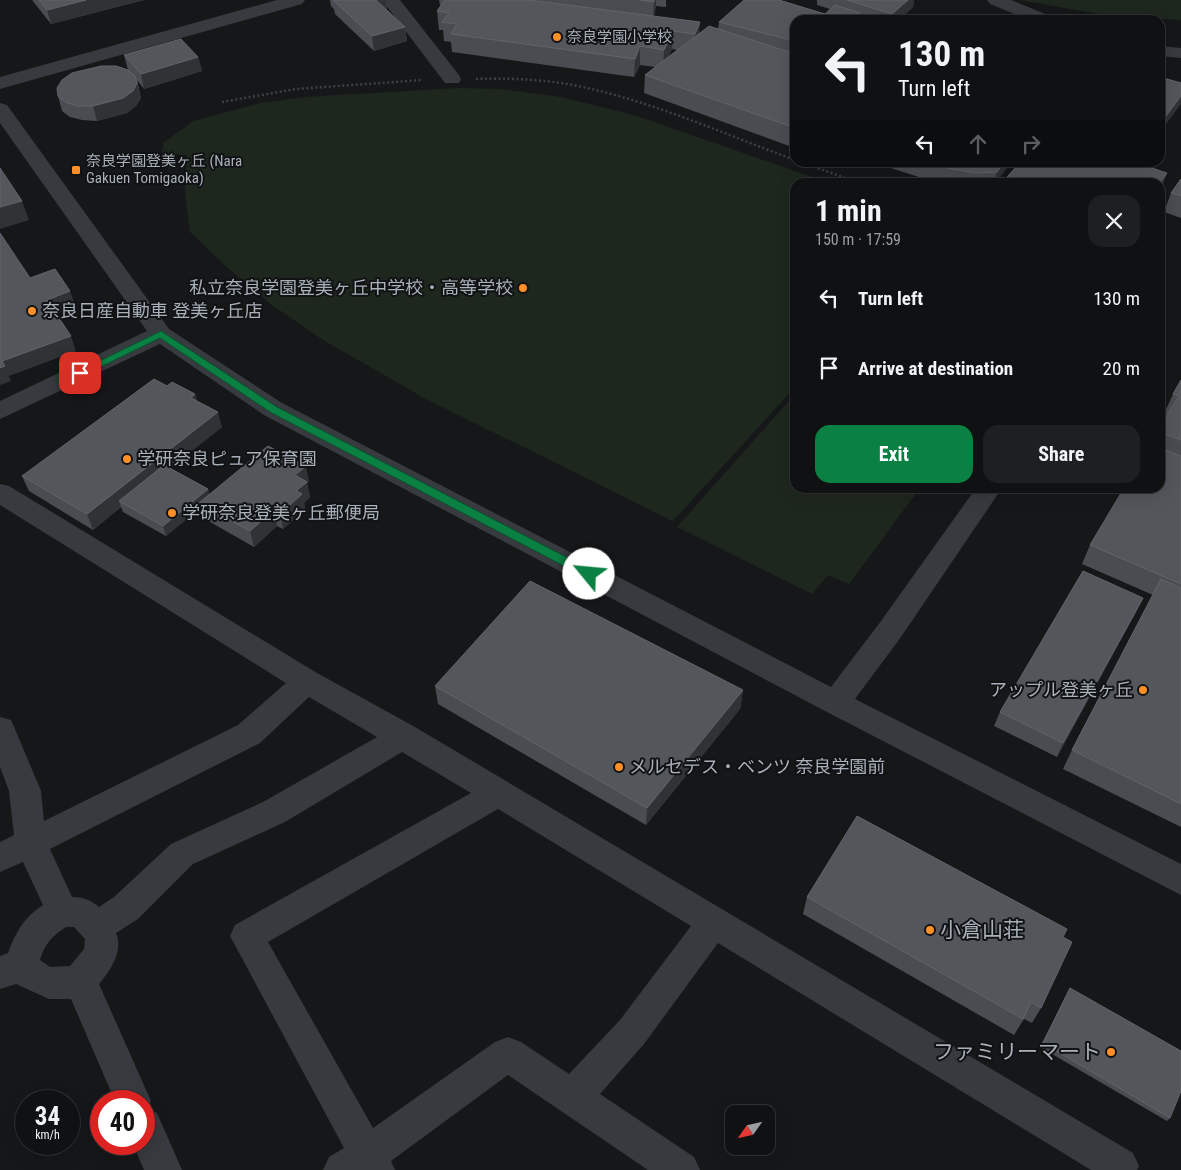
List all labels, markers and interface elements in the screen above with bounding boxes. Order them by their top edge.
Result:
place label: 奈良学園小学校 [567,28,672,46]
marker: 奈良学園小学校 [551,31,563,43]
text: 130 m [898,34,985,75]
icon: left [815,35,880,100]
text: Turn left [898,76,970,101]
icon: left [911,130,939,158]
icon: ahead [964,130,992,158]
icon: right [1017,130,1045,158]
place label: 奈良学園登美ヶ丘 (Nara Gakuen Tomigaoka) [86,152,242,187]
marker: 奈良学園登美ヶ丘 (Nara Gakuen Tomigaoka) [70,164,82,176]
text: 1 min [815,193,882,228]
button: close [1088,195,1140,247]
text: 150 m · 17:59 [815,230,901,249]
place label: 私立奈良学園登美ヶ丘中学校・高等学校 [189,277,513,298]
marker: 私立奈良学園登美ヶ丘中学校・高等学校 [517,282,529,294]
icon: left [815,284,843,312]
text: Turn left [858,287,923,310]
text: 130 m [1093,287,1140,310]
place label: 奈良日産自動車 登美ヶ丘店 [42,300,262,321]
marker: 奈良日産自動車 登美ヶ丘店 [26,305,38,317]
pin [59,352,101,394]
icon: arrive [815,354,843,382]
text: Arrive at destination [858,357,1013,380]
text: 20 m [1103,357,1140,380]
icon: arrive [66,359,94,387]
button: Exit [815,425,973,483]
button: Share [983,425,1140,483]
place label: 学研奈良ピュア保育園 [137,448,317,469]
marker: 学研奈良ピュア保育園 [121,453,133,465]
place label: 学研奈良登美ヶ丘郵便局 [182,502,380,523]
marker: 学研奈良登美ヶ丘郵便局 [166,507,178,519]
position arrow [562,547,614,599]
place label: アップル登美ヶ丘 [989,679,1133,700]
marker: アップル登美ヶ丘 [1137,684,1149,696]
place label: メルセデス・ベンツ 奈良学園前 [629,756,885,777]
marker: メルセデス・ベンツ 奈良学園前 [613,761,625,773]
place label: 小倉山荘 [940,918,1024,942]
marker: 小倉山荘 [924,924,936,936]
place label: ファミリーマート [933,1040,1101,1064]
marker: ファミリーマート [1105,1046,1117,1058]
speed limit sign: 40 [90,1090,155,1155]
text: 34 [35,1102,60,1131]
north arrow [725,1105,775,1155]
map controls [725,1105,775,1155]
text: km/h [35,1128,60,1142]

